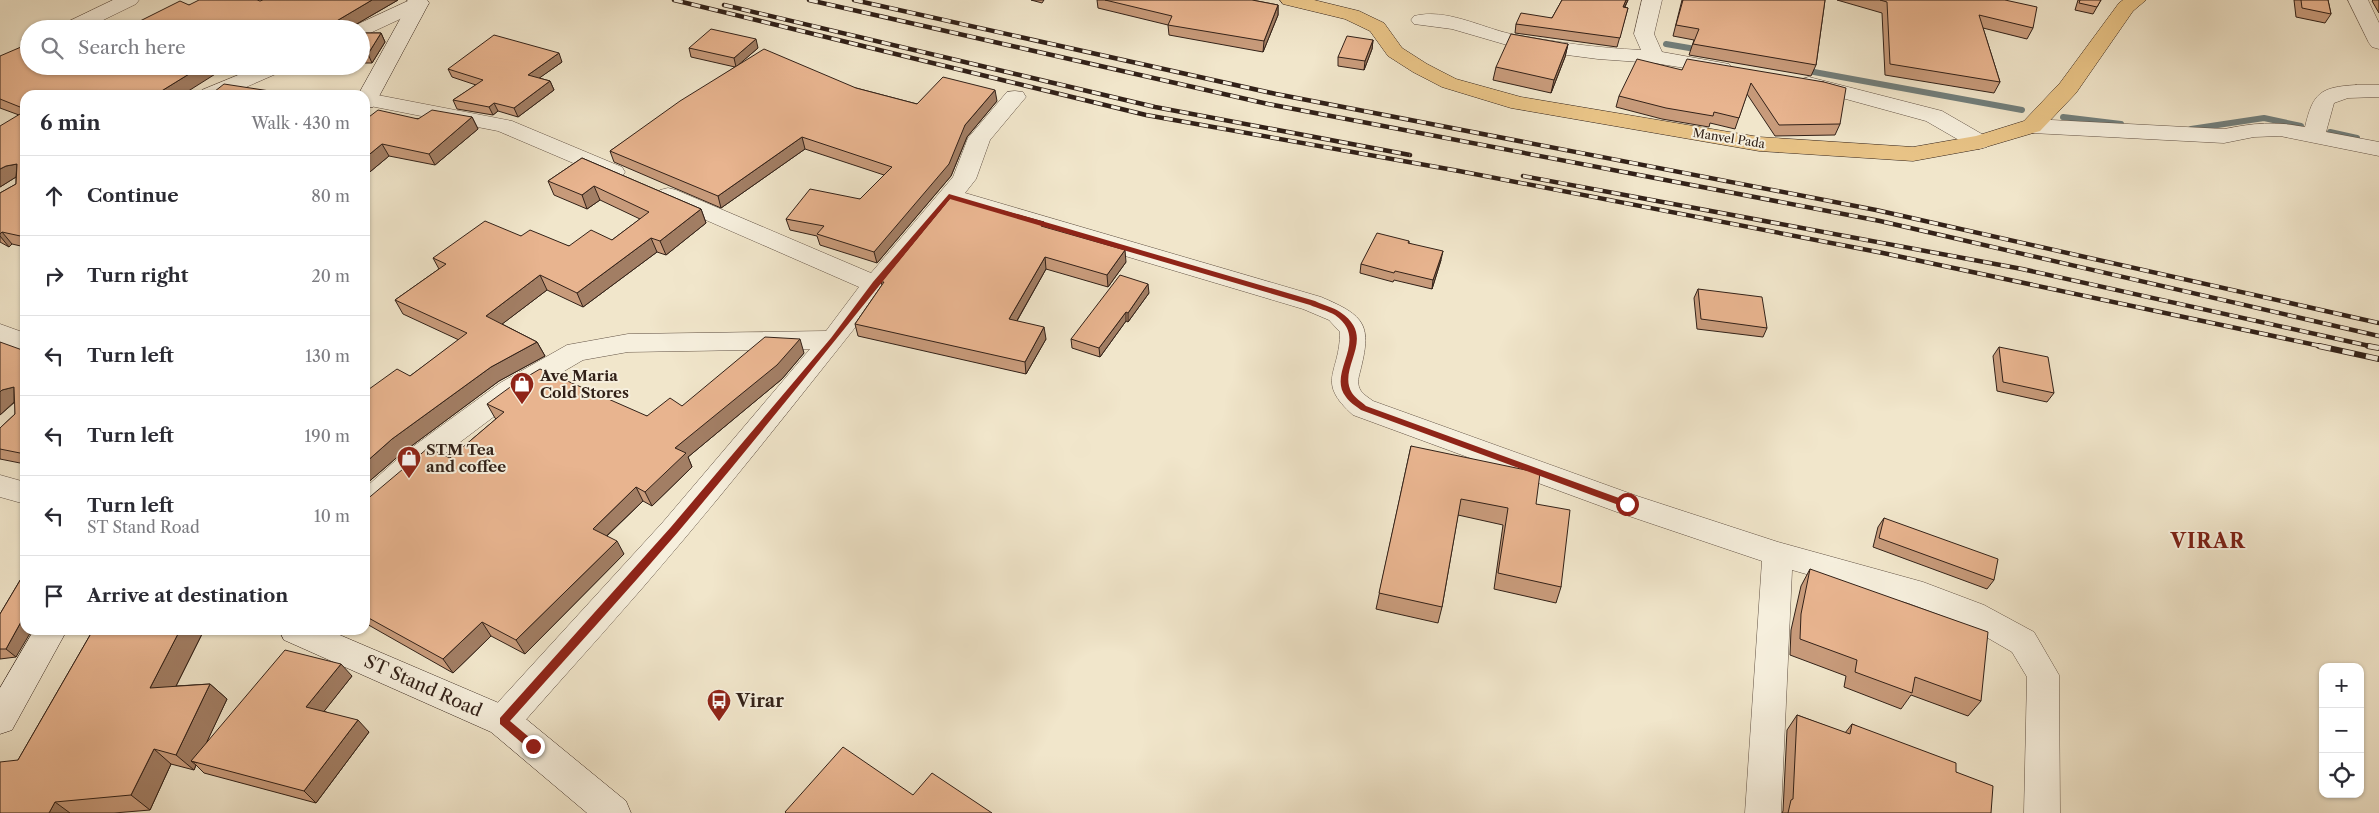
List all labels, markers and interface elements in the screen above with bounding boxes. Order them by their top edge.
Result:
search box [20,20,370,75]
icon: search [38,34,66,62]
text: Search here [78,36,186,59]
text: 6 min [40,110,101,135]
text: Walk · 430 m [251,113,350,133]
street label: Manvel Pada [1692,125,1767,151]
icon: ahead [40,182,68,210]
text: Continue [87,184,179,207]
text: 80 m [311,186,350,206]
icon: right [40,262,68,290]
text: Turn right [87,264,188,287]
text: 20 m [311,266,350,286]
icon: left [40,342,68,370]
text: Turn left [87,344,174,367]
text: 130 m [305,346,350,366]
place label: Ave Maria Cold Stores [539,366,629,402]
shop icon: Ave Maria Cold Stores [509,371,535,405]
icon: left [40,422,68,450]
text: Turn left [87,424,174,447]
text: 190 m [305,426,350,446]
place label: STM Tea and coffee [426,440,506,476]
shop icon: STM Tea and coffee [396,445,422,479]
route start [1616,493,1639,516]
text: Turn left [87,494,174,517]
icon: left [40,502,68,530]
text: 10 m [314,506,350,526]
text: ST Stand Road [87,517,200,537]
district label: VIRAR [2169,529,2246,553]
icon: arrive [40,582,68,610]
text: Arrive at destination [87,584,288,607]
street label: ST Stand Road [361,650,485,722]
map controls [2319,663,2364,798]
button: + [2319,663,2364,708]
bus stop icon: Virar [706,688,732,722]
place label: Virar [735,690,784,712]
button: − [2319,708,2364,753]
route end [522,735,545,758]
button: locate [2319,753,2364,798]

